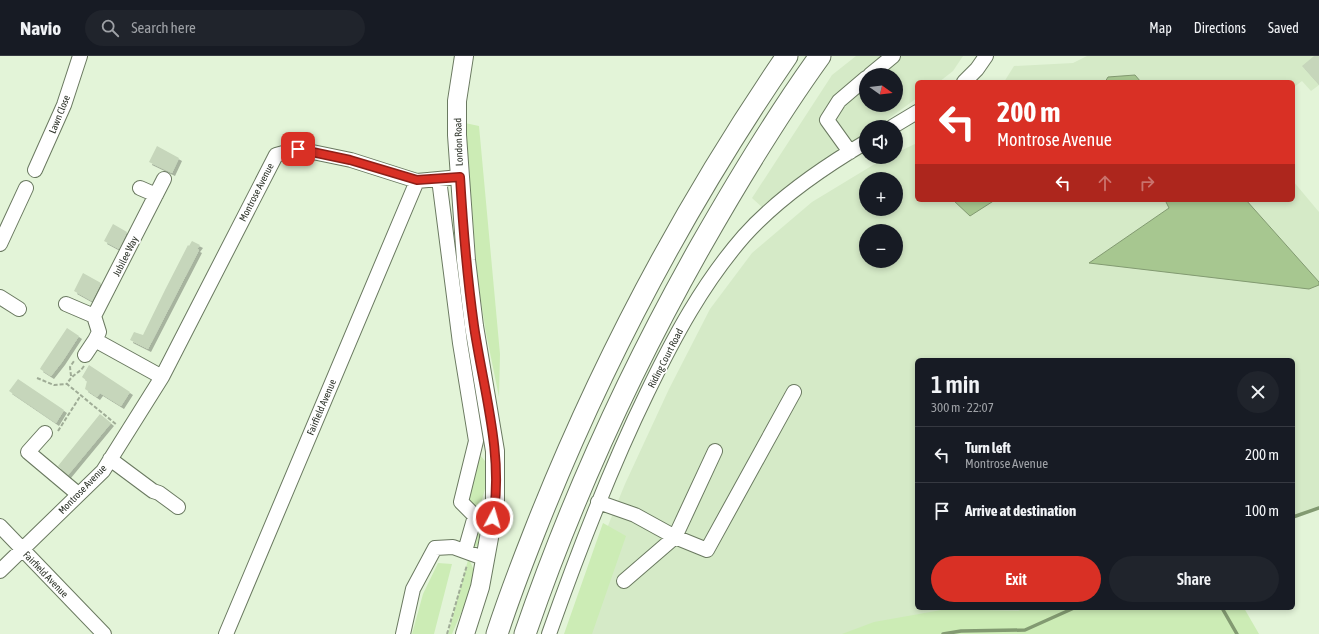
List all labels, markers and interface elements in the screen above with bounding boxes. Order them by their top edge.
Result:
search box [85,10,365,46]
text: Navio [20,17,61,39]
icon: search [99,17,121,39]
text: Search here [131,19,196,36]
text: Map [1149,20,1172,36]
text: Directions [1194,20,1246,36]
text: Saved [1268,20,1299,36]
north arrow [859,68,903,112]
map controls [859,68,903,268]
street label: Lawn Close [47,93,72,135]
icon: left [931,96,983,148]
text: 200 m [997,96,1060,128]
street label: London Road [452,117,465,166]
button: sound [859,120,903,164]
text: Montrose Avenue [997,129,1112,150]
pin [281,132,315,166]
icon: arrive [287,138,309,160]
street label: Montrose Avenue [237,161,276,223]
button: + [859,172,903,216]
icon: left [1052,172,1074,194]
icon: ahead [1094,172,1116,194]
icon: right [1136,172,1158,194]
button: − [859,224,903,268]
street label: Jubilee Way [111,234,140,278]
street label: Riding Court Road [646,327,685,390]
text: 1 min [931,371,980,398]
button: close [1237,371,1279,413]
street label: Fairfield Avenue [305,377,338,437]
text: 300 m · 22:07 [931,400,994,415]
text: Turn left [965,439,1011,456]
icon: left [931,444,953,466]
text: 200 m [1245,446,1279,463]
text: Montrose Avenue [965,456,1048,471]
street label: Montrose Avenue [56,462,109,516]
position arrow [472,497,514,539]
icon: arrive [931,500,953,522]
text: Arrive at destination [965,502,1076,519]
text: 100 m [1245,502,1279,519]
street label: Fairfield Avenue [21,549,71,600]
button: Exit [931,556,1101,602]
button: Share [1109,556,1279,602]

